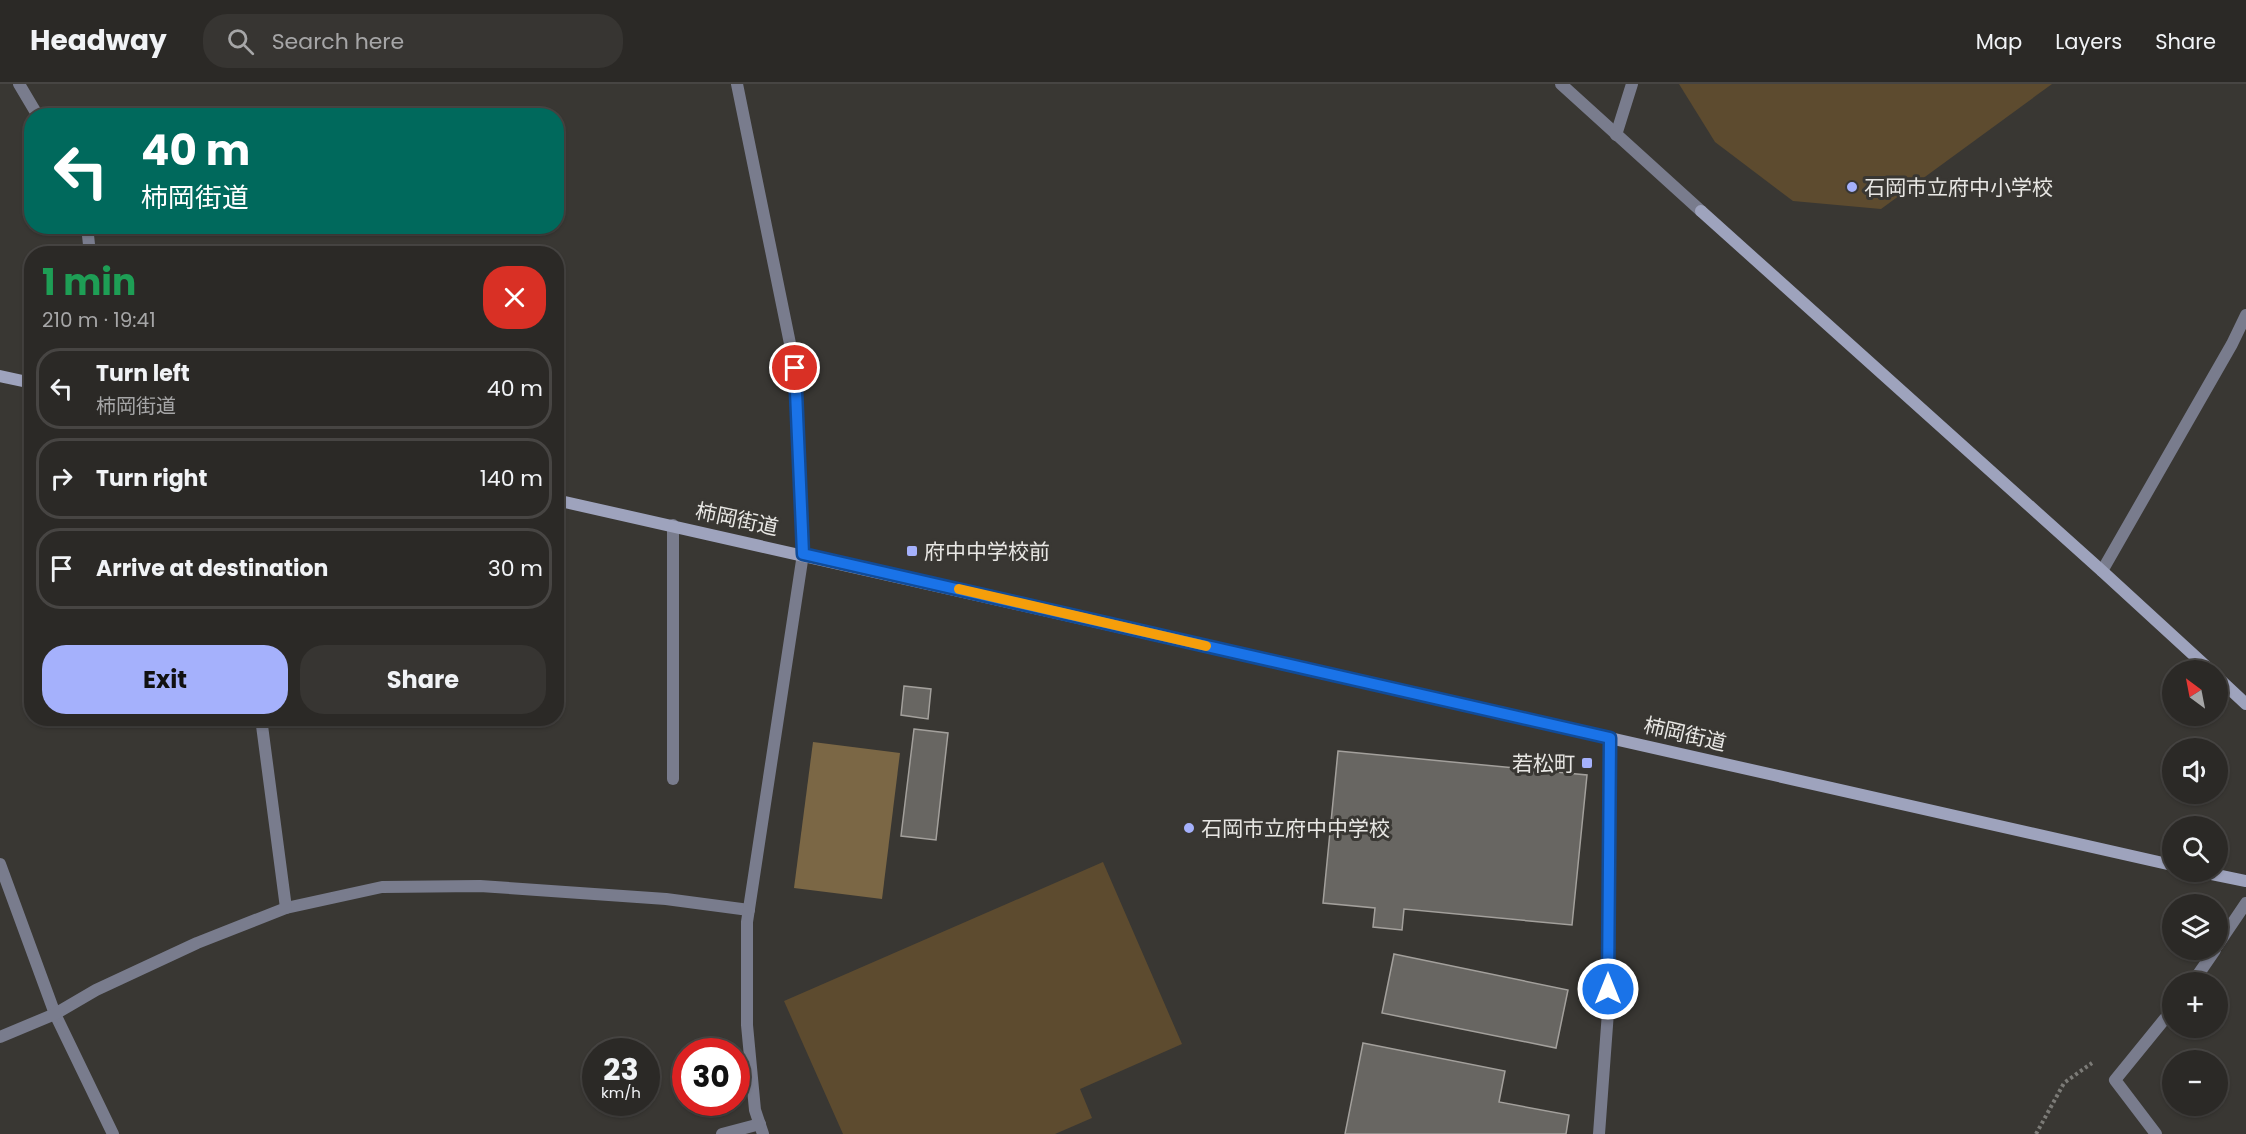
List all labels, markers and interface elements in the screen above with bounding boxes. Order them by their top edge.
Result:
search box [203,14,623,68]
text: Headway [30,21,167,60]
icon: search [224,25,257,58]
text: Search here [272,26,404,57]
text: Map [1976,27,2022,56]
text: Layers [2055,27,2122,56]
text: Share [2155,27,2216,56]
text: 40 m [141,121,250,180]
icon: left [42,132,120,210]
place label: 石岡市立府中小学校 [1864,173,2053,202]
text: 柿岡街道 [141,179,249,216]
marker: 石岡市立府中小学校 [1845,180,1859,194]
text: 1 min [42,257,136,308]
button: close [483,266,546,329]
text: 210 m · 19:41 [42,306,156,334]
pin [769,342,820,393]
icon: arrive [778,351,811,384]
text: Turn left [96,358,190,389]
icon: left [45,372,78,405]
text: 40 m [487,373,543,404]
text: 柿岡街道 [96,392,176,420]
icon: right [45,462,78,495]
text: Turn right [96,463,207,494]
text: 140 m [480,463,543,494]
street label: 柿岡街道 [693,496,781,542]
place label: 府中中学校前 [924,537,1050,566]
marker: 府中中学校前 [905,544,919,558]
icon: arrive [45,552,78,585]
text: Arrive at destination [96,553,328,584]
text: 30 m [488,553,543,584]
button: Exit [42,645,288,714]
button: Share [300,645,546,714]
north arrow [2162,660,2228,726]
map controls [2162,660,2228,1116]
street label: 柿岡街道 [1641,710,1729,758]
button: sound [2162,738,2228,804]
place label: 若松町 [1512,749,1575,778]
marker: 若松町 [1580,756,1594,770]
place label: 石岡市立府中中学校 [1201,814,1390,843]
button: search [2162,816,2228,882]
marker: 石岡市立府中中学校 [1182,821,1196,835]
button: layers [2162,894,2228,960]
position arrow [1576,957,1640,1021]
button: + [2162,972,2228,1038]
speed limit sign: 30 [672,1038,750,1116]
text: 23 [603,1048,639,1091]
button: − [2162,1050,2228,1116]
text: km/h [601,1082,641,1103]

